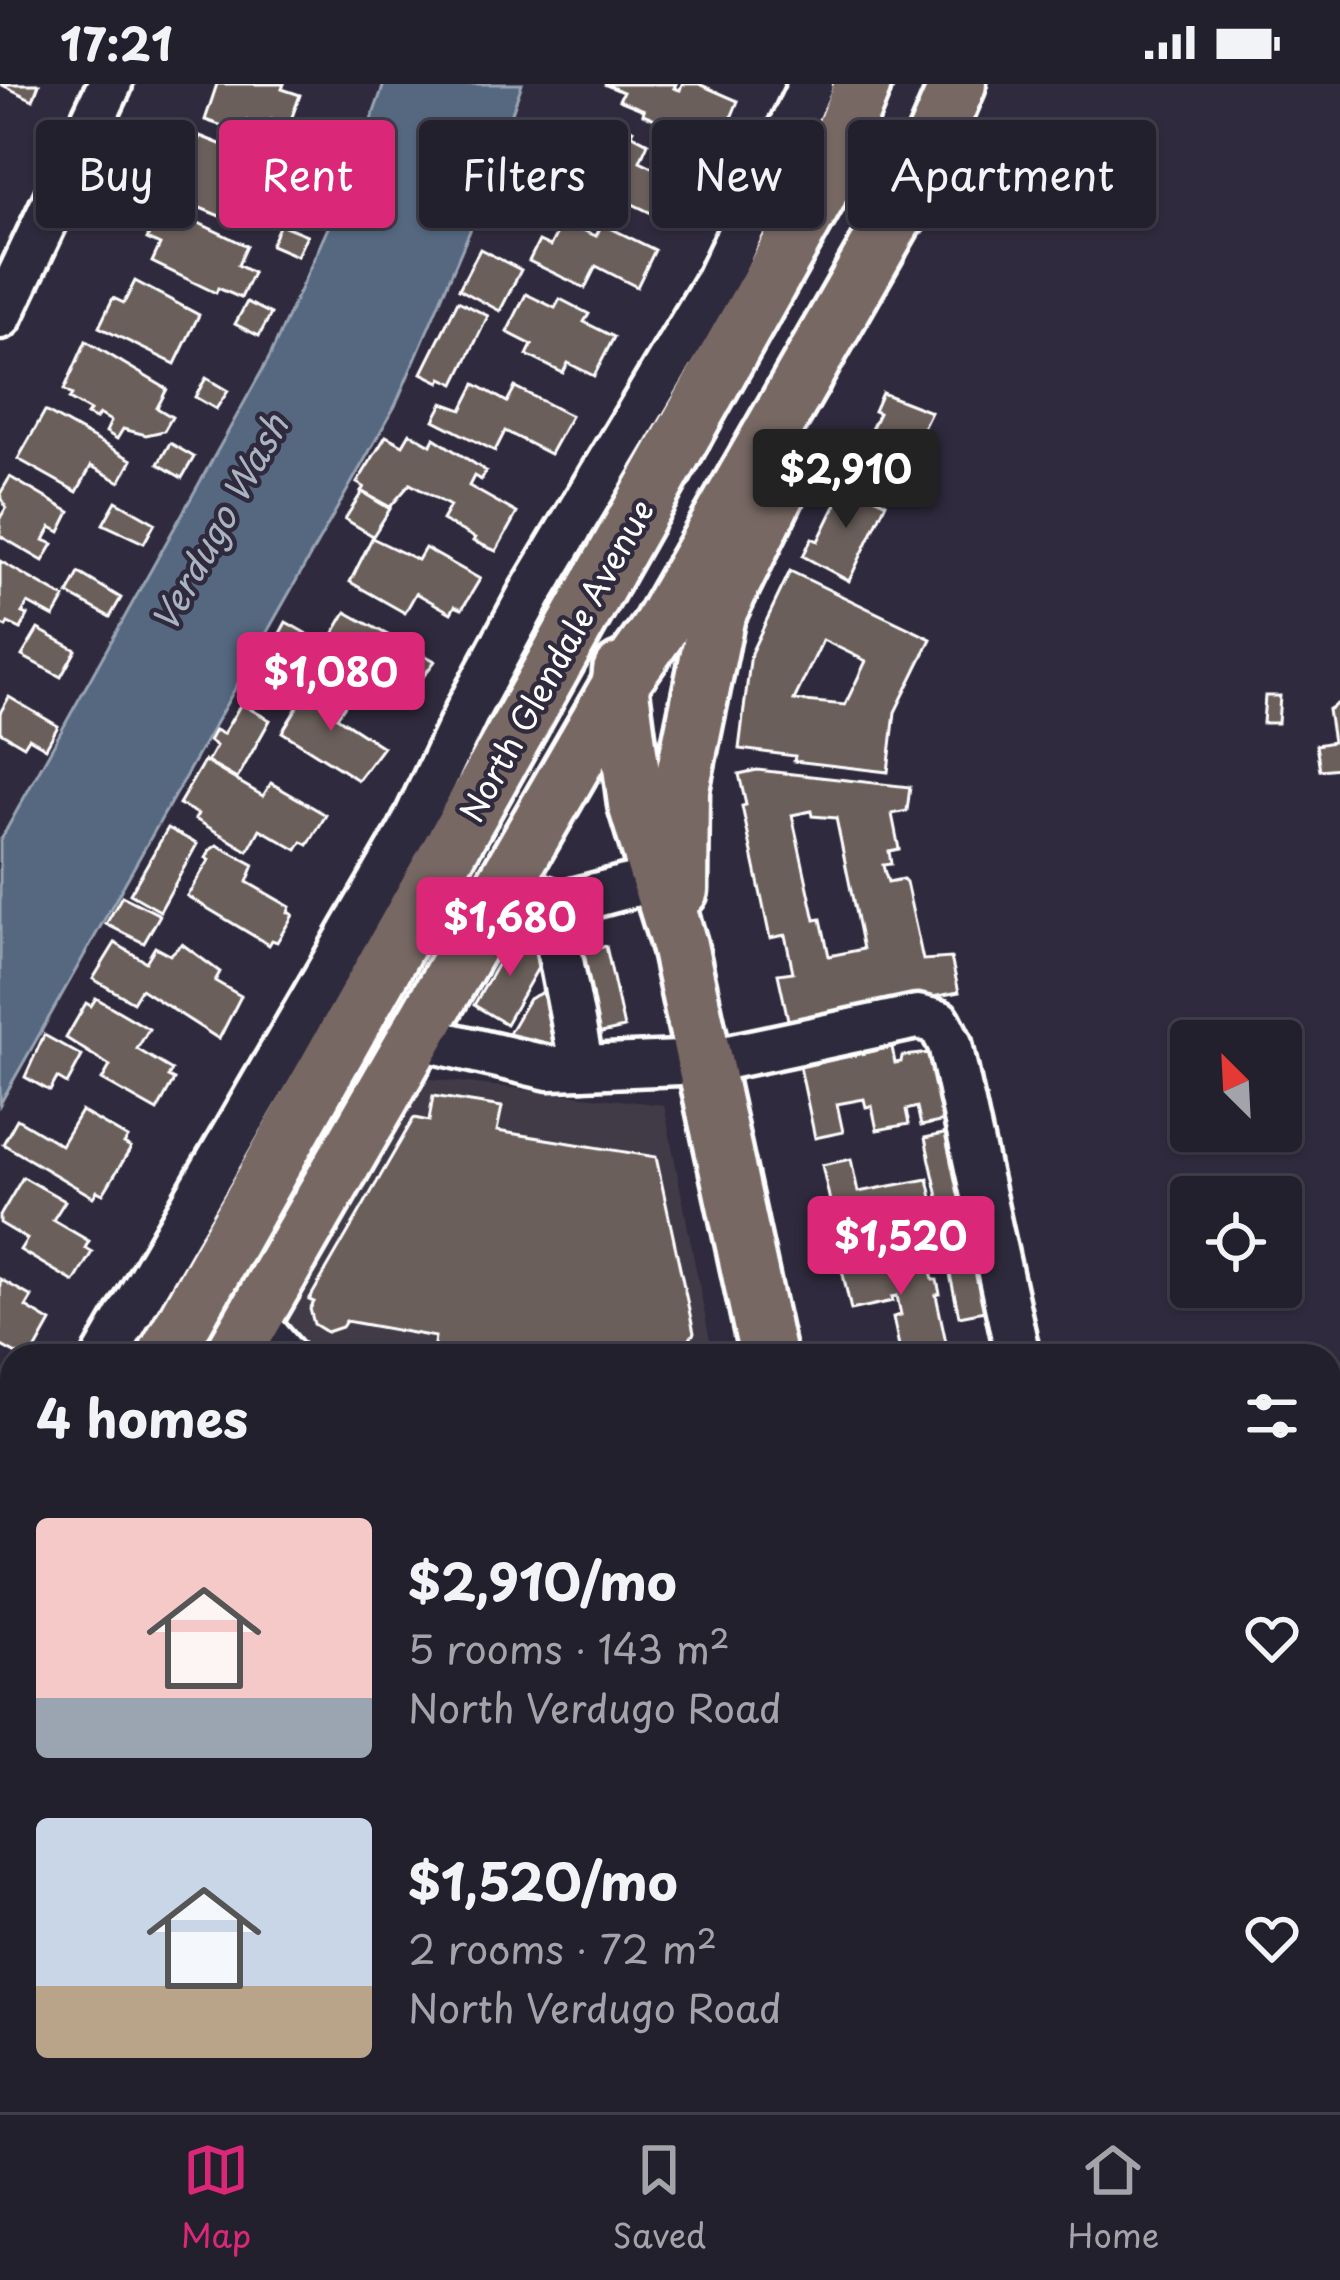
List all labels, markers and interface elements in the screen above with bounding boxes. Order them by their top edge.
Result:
text: 17:21 [60,8,172,76]
chip: Buy [36,120,195,228]
chip: Rent [219,120,395,228]
chip: Filters [419,120,628,228]
chip: New [652,120,824,228]
chip: Apartment [848,120,1156,228]
water label: Verdugo Wash [136,403,301,641]
pin: $2,910 [748,429,944,531]
text: $2,910 [780,438,912,497]
street label: North Glendale Avenue [445,490,665,830]
pin: $1,080 [233,632,429,734]
text: $1,080 [264,641,398,700]
pin: $1,680 [412,877,608,979]
text: $1,680 [443,886,577,945]
north arrow [1170,1020,1302,1152]
map controls [1170,1020,1302,1308]
button: locate [1170,1176,1302,1308]
pin: $1,520 [803,1196,999,1298]
text: $1,520 [835,1205,968,1264]
text: 4 homes [36,1378,248,1455]
icon: filters [1239,1383,1305,1449]
text: $2,910/mo [408,1541,677,1618]
icon: home [132,1566,276,1710]
icon: heart [1239,1605,1305,1671]
text: 5 rooms · 143 m² [408,1618,730,1677]
text: North Verdugo Road [408,1677,782,1736]
text: $1,520/mo [408,1841,678,1918]
icon: home [132,1866,276,2010]
icon: heart [1239,1905,1305,1971]
text: 2 rooms · 72 m² [408,1918,717,1977]
text: North Verdugo Road [408,1977,782,2036]
tab: Map [181,2137,251,2259]
tab: Saved [613,2137,706,2259]
tab: Home [1068,2137,1159,2259]

